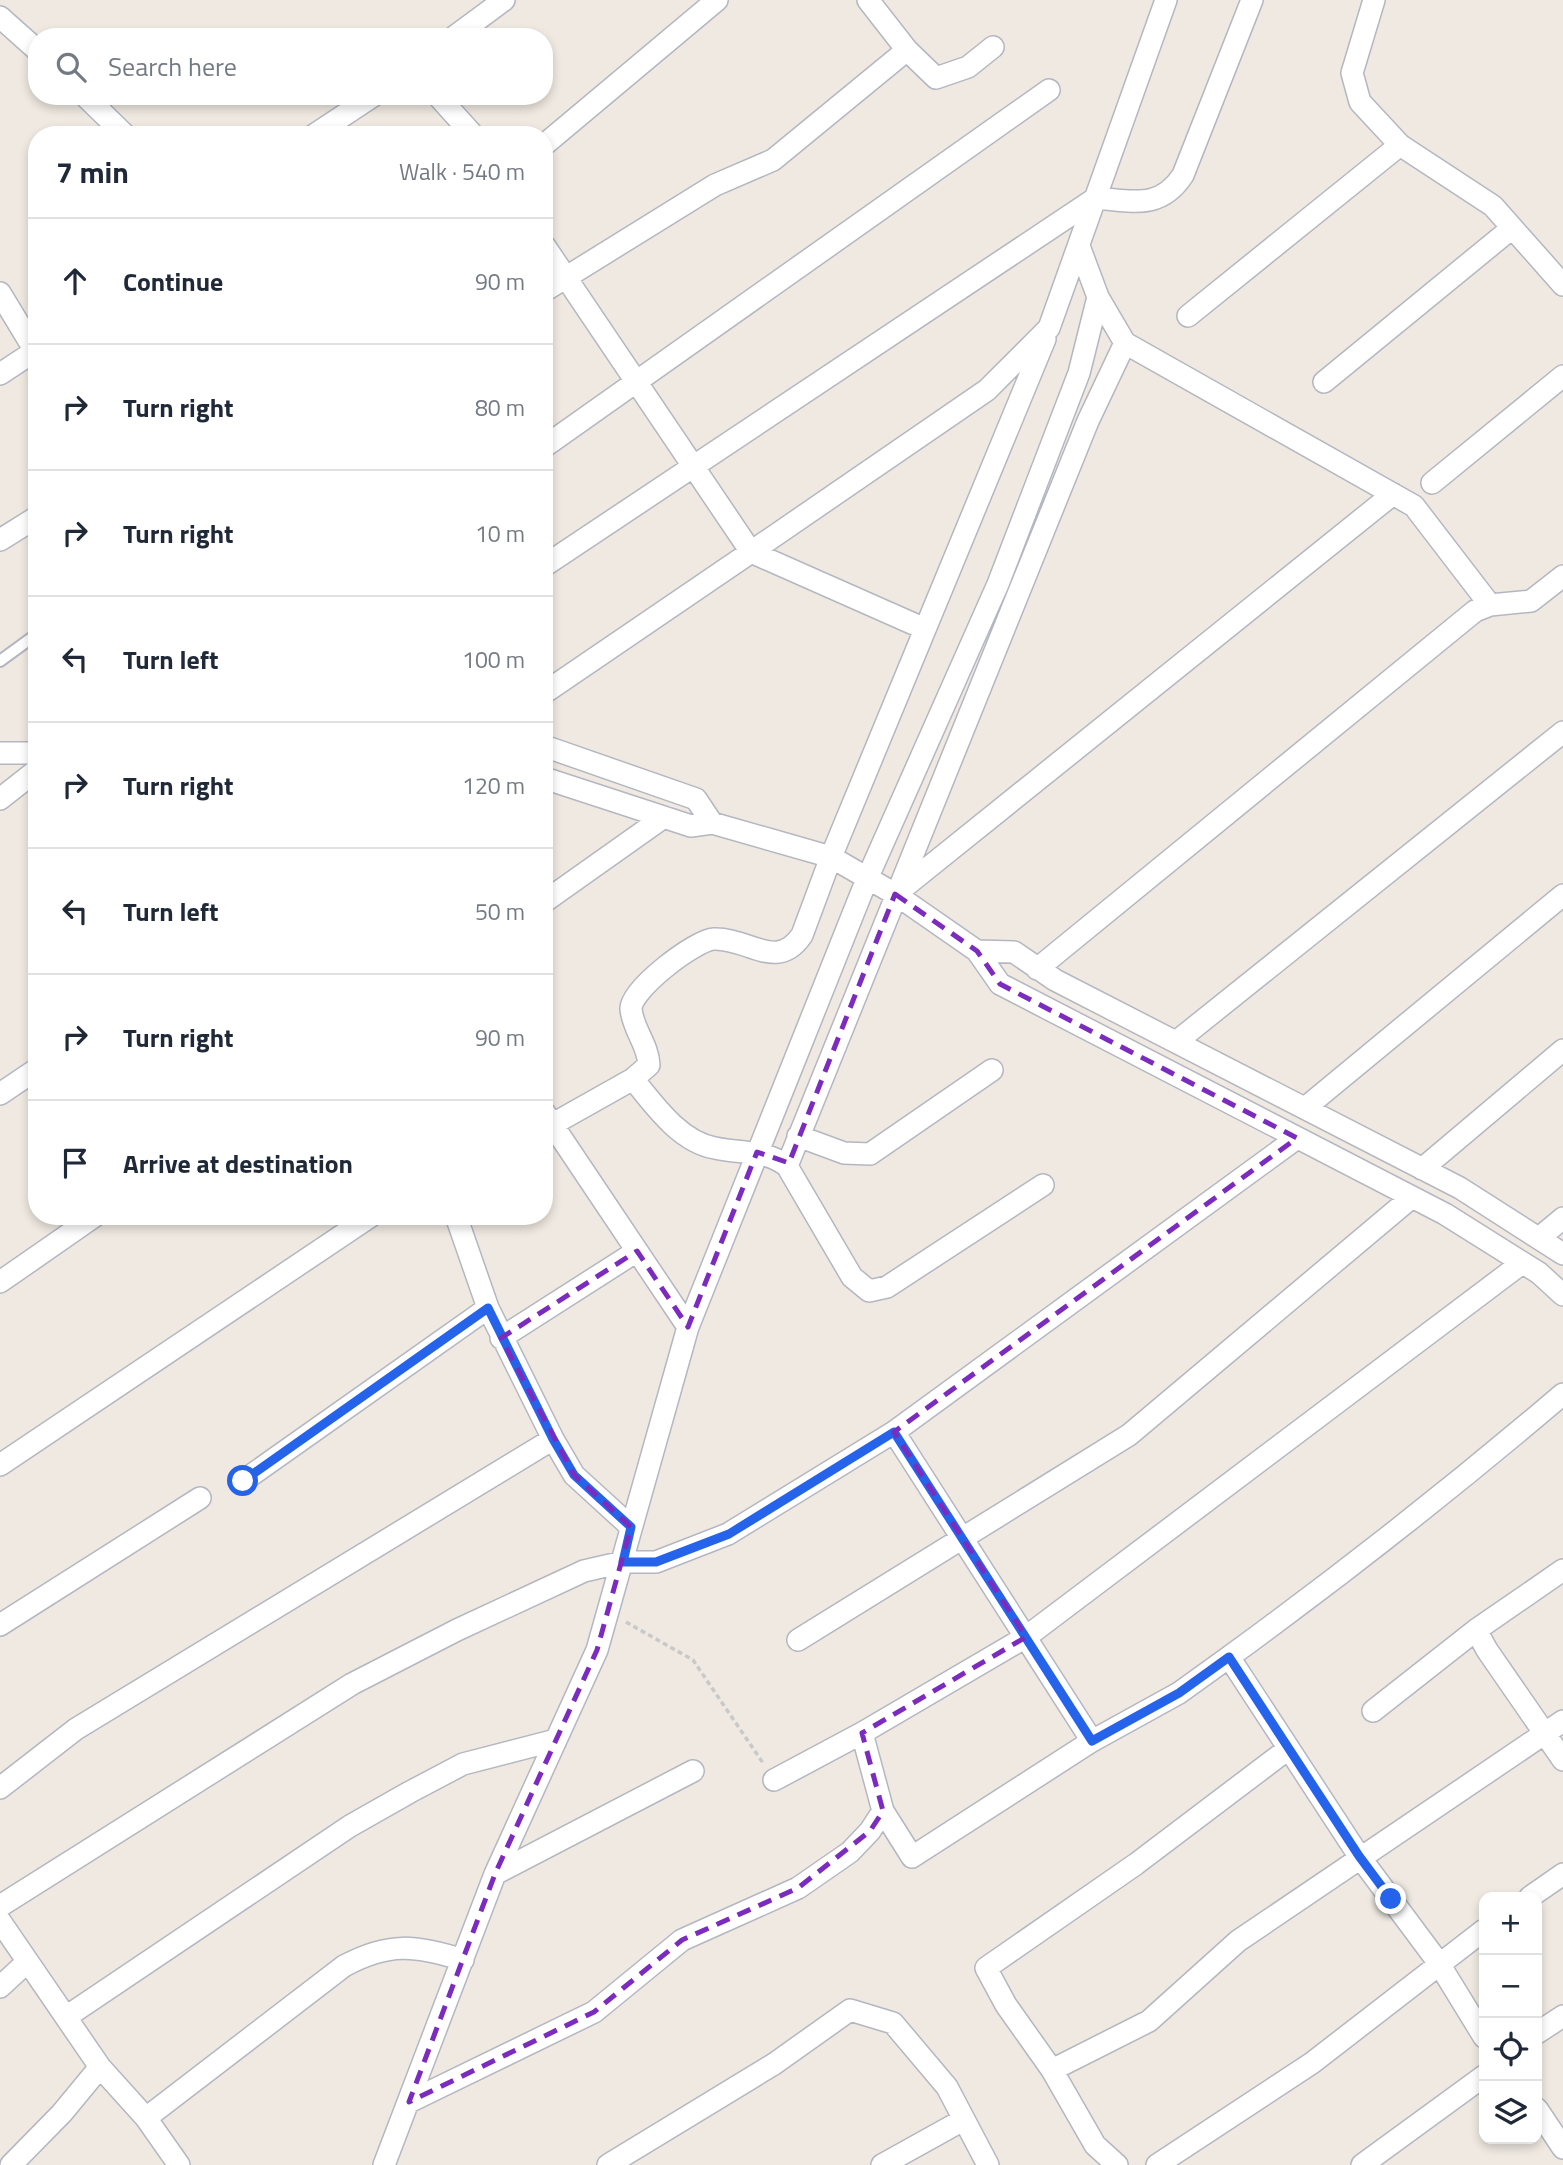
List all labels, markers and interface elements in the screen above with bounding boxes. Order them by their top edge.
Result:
search box [28,28,553,105]
text: Search here [108,47,237,86]
icon: search [52,48,90,86]
text: 7 min [56,149,129,195]
text: Walk · 540 m [399,154,525,189]
icon: ahead [56,262,94,300]
text: Continue [123,262,223,301]
text: 90 m [475,264,525,299]
icon: right [56,388,94,426]
text: Turn right [123,388,234,427]
text: 80 m [475,390,525,425]
icon: right [56,514,94,552]
text: Turn right [123,514,234,553]
text: 10 m [475,516,525,551]
icon: left [56,640,94,678]
text: Turn left [123,640,218,679]
text: 100 m [462,642,525,677]
icon: right [56,766,94,804]
text: Turn right [123,766,234,805]
text: 120 m [462,768,525,803]
icon: left [56,892,94,930]
text: Turn left [123,892,218,931]
text: 50 m [475,894,525,929]
icon: right [56,1018,94,1056]
text: Turn right [123,1018,234,1057]
text: 90 m [475,1020,525,1055]
icon: arrive [56,1144,94,1182]
text: Arrive at destination [123,1144,353,1183]
route start [227,1465,258,1496]
route end [1375,1883,1406,1914]
map controls [1479,1892,1542,2144]
button: + [1479,1892,1542,1955]
button: − [1479,1955,1542,2018]
button: locate [1479,2018,1542,2081]
button: layers [1479,2081,1542,2144]

